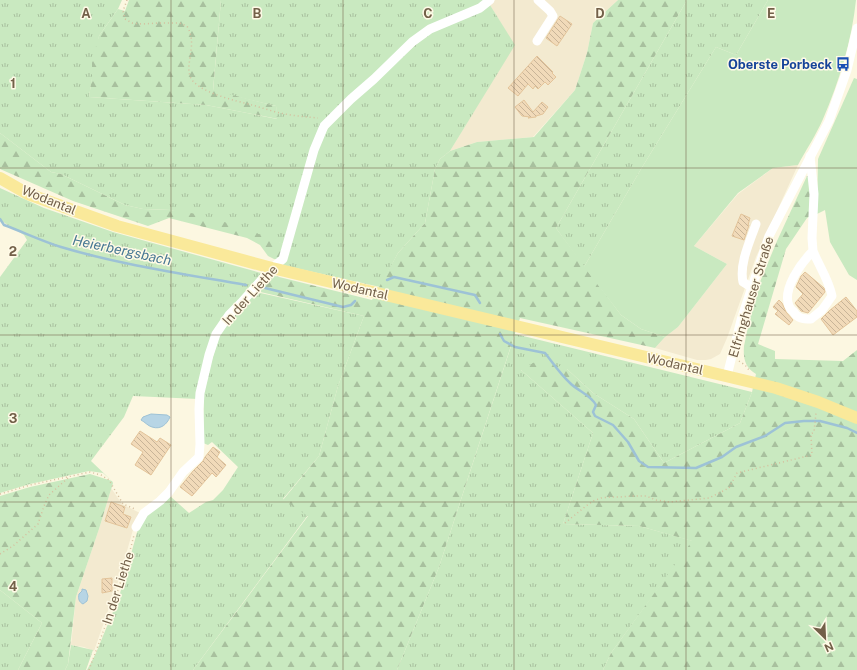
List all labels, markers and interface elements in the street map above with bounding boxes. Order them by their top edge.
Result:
text: A [81,6,91,21]
text: B [253,6,262,21]
text: C [423,6,433,21]
text: D [595,6,605,21]
text: E [767,6,775,21]
bus stop icon: Oberste Porbeck [835,56,851,72]
place label: Oberste Porbeck [728,57,832,72]
text: 1 [10,76,16,91]
street label: Wodantal [20,182,79,218]
water label: Heierbergsbach [71,232,173,268]
street label: Elfringhauser Straße [725,235,777,359]
text: 2 [9,244,17,259]
street label: In der Liethe [219,262,281,328]
street label: Wodantal [330,275,390,303]
street label: Wodantal [645,350,705,378]
text: 3 [9,411,18,426]
street label: In der Liethe [99,550,137,626]
text: 4 [9,579,18,594]
north arrow [805,618,845,658]
text: N [823,640,835,654]

